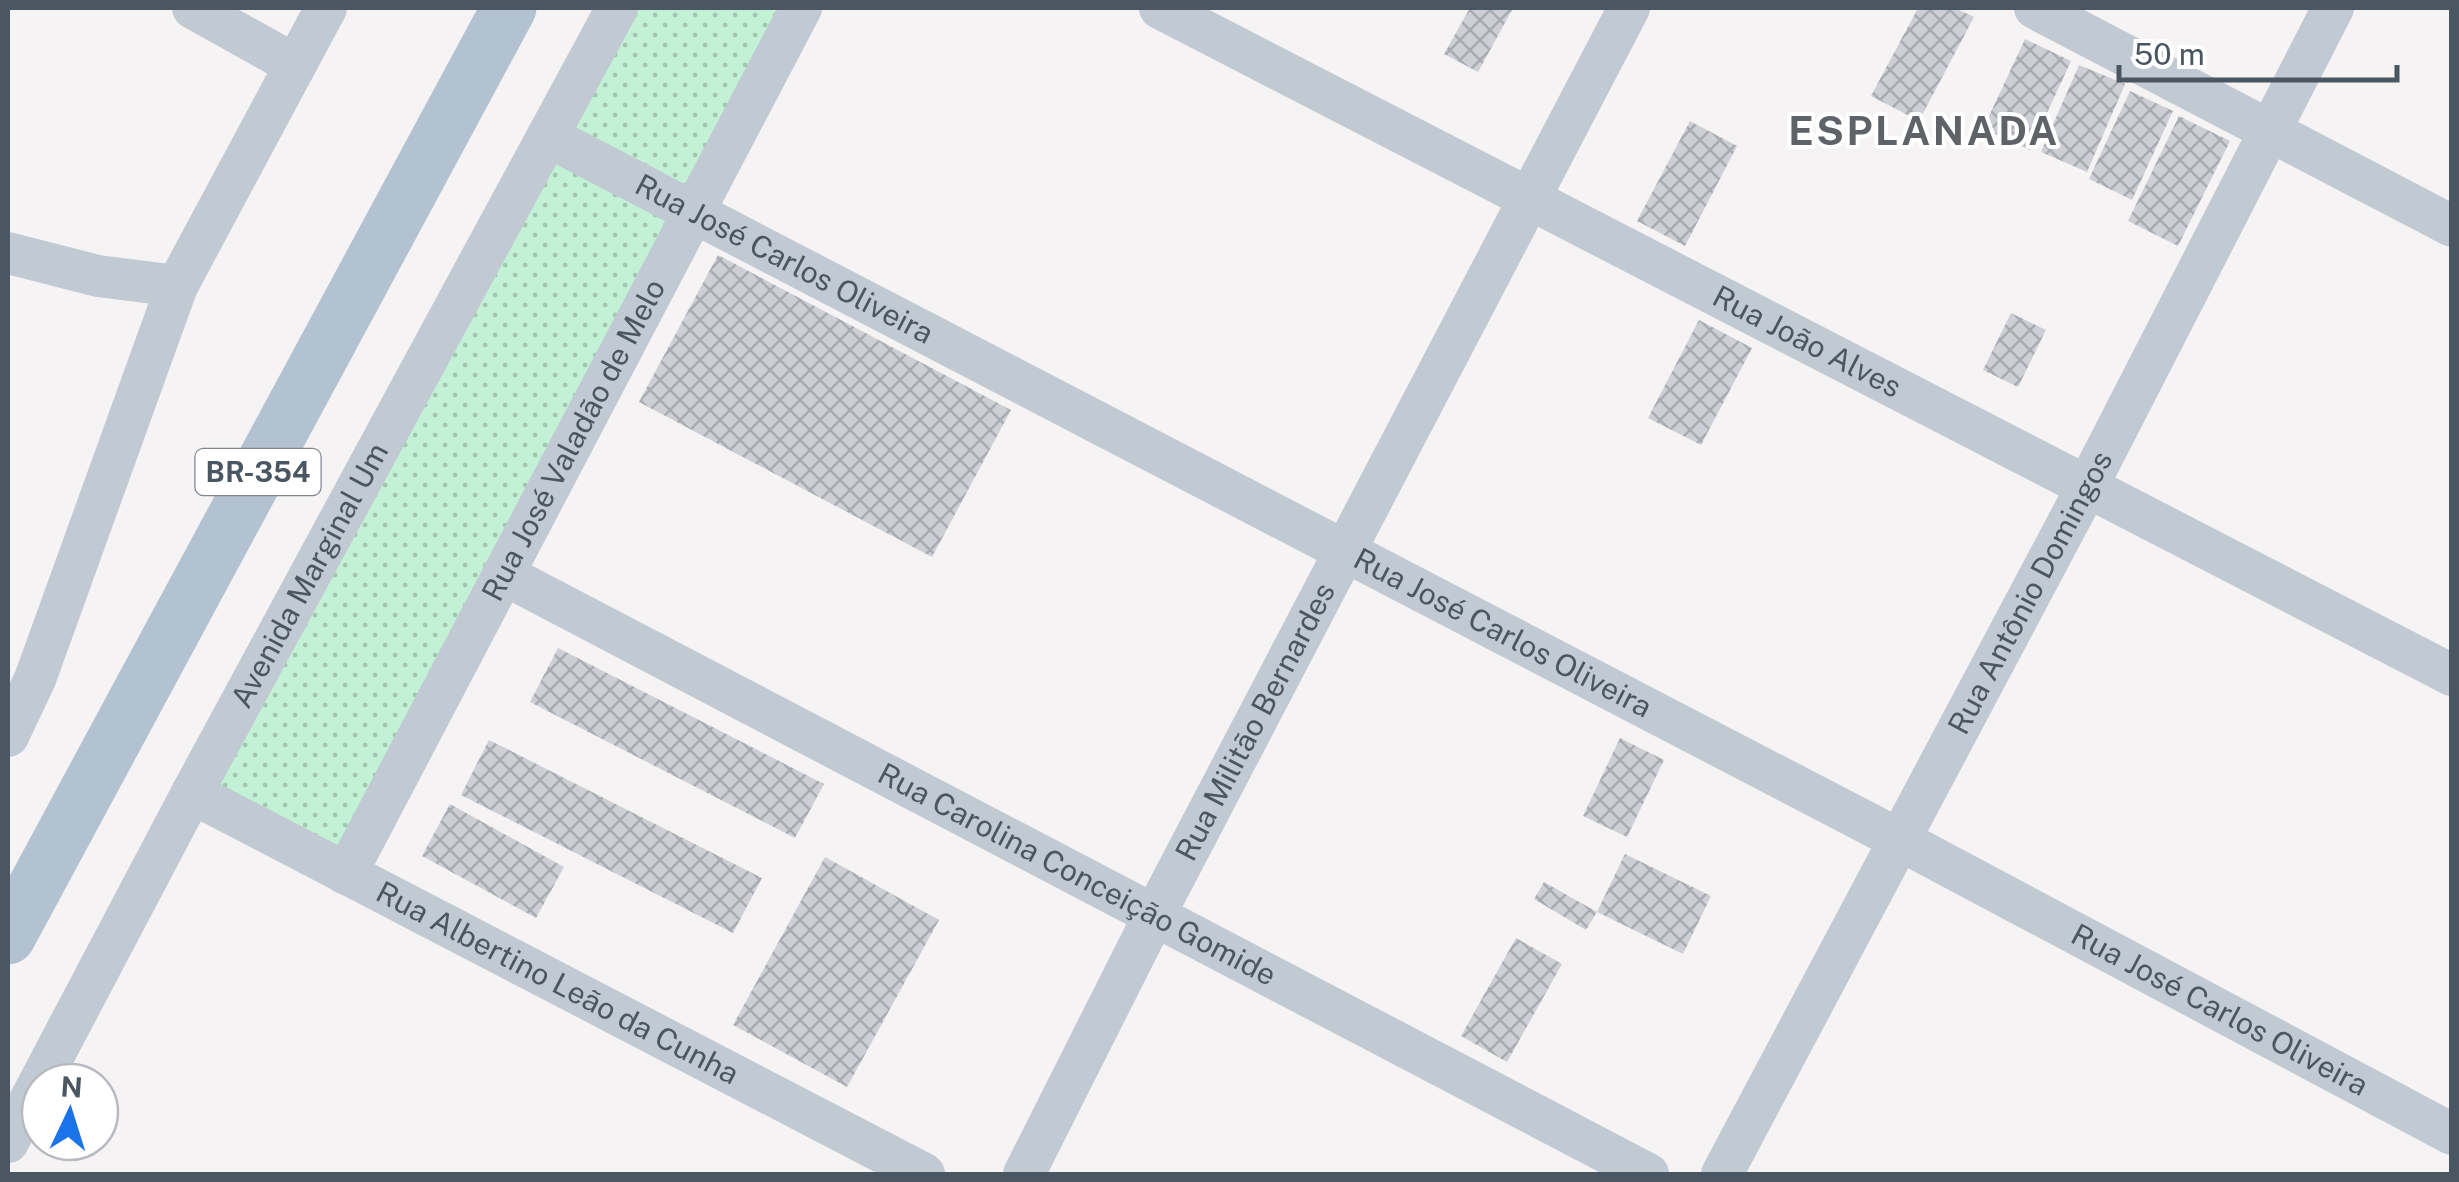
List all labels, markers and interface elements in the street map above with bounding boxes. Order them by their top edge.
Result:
scale bar [2119,20,2396,82]
text: 50 m [2134,36,2205,72]
district label: ESPLANADA [1788,107,2060,154]
street label: Rua José Carlos Oliveira [629,166,940,351]
street label: Rua José Valadão de Melo [474,273,672,607]
street label: Rua João Alves [1707,278,1908,405]
street label: Avenida Marginal Um [223,436,395,714]
street label: Rua Antônio Domingos [1940,445,2119,740]
road number: BR-354 [196,449,320,495]
street label: Rua José Carlos Oliveira [1348,540,1658,725]
street label: Rua Militão Bernardes [1167,576,1342,866]
street label: Rua Carolina Conceição Gomide [872,755,1283,993]
street label: Rua Albertino Leão da Cunha [371,873,745,1091]
street label: Rua José Carlos Oliveira [2065,916,2375,1103]
north arrow [20,1062,120,1162]
text: N [60,1069,84,1104]

